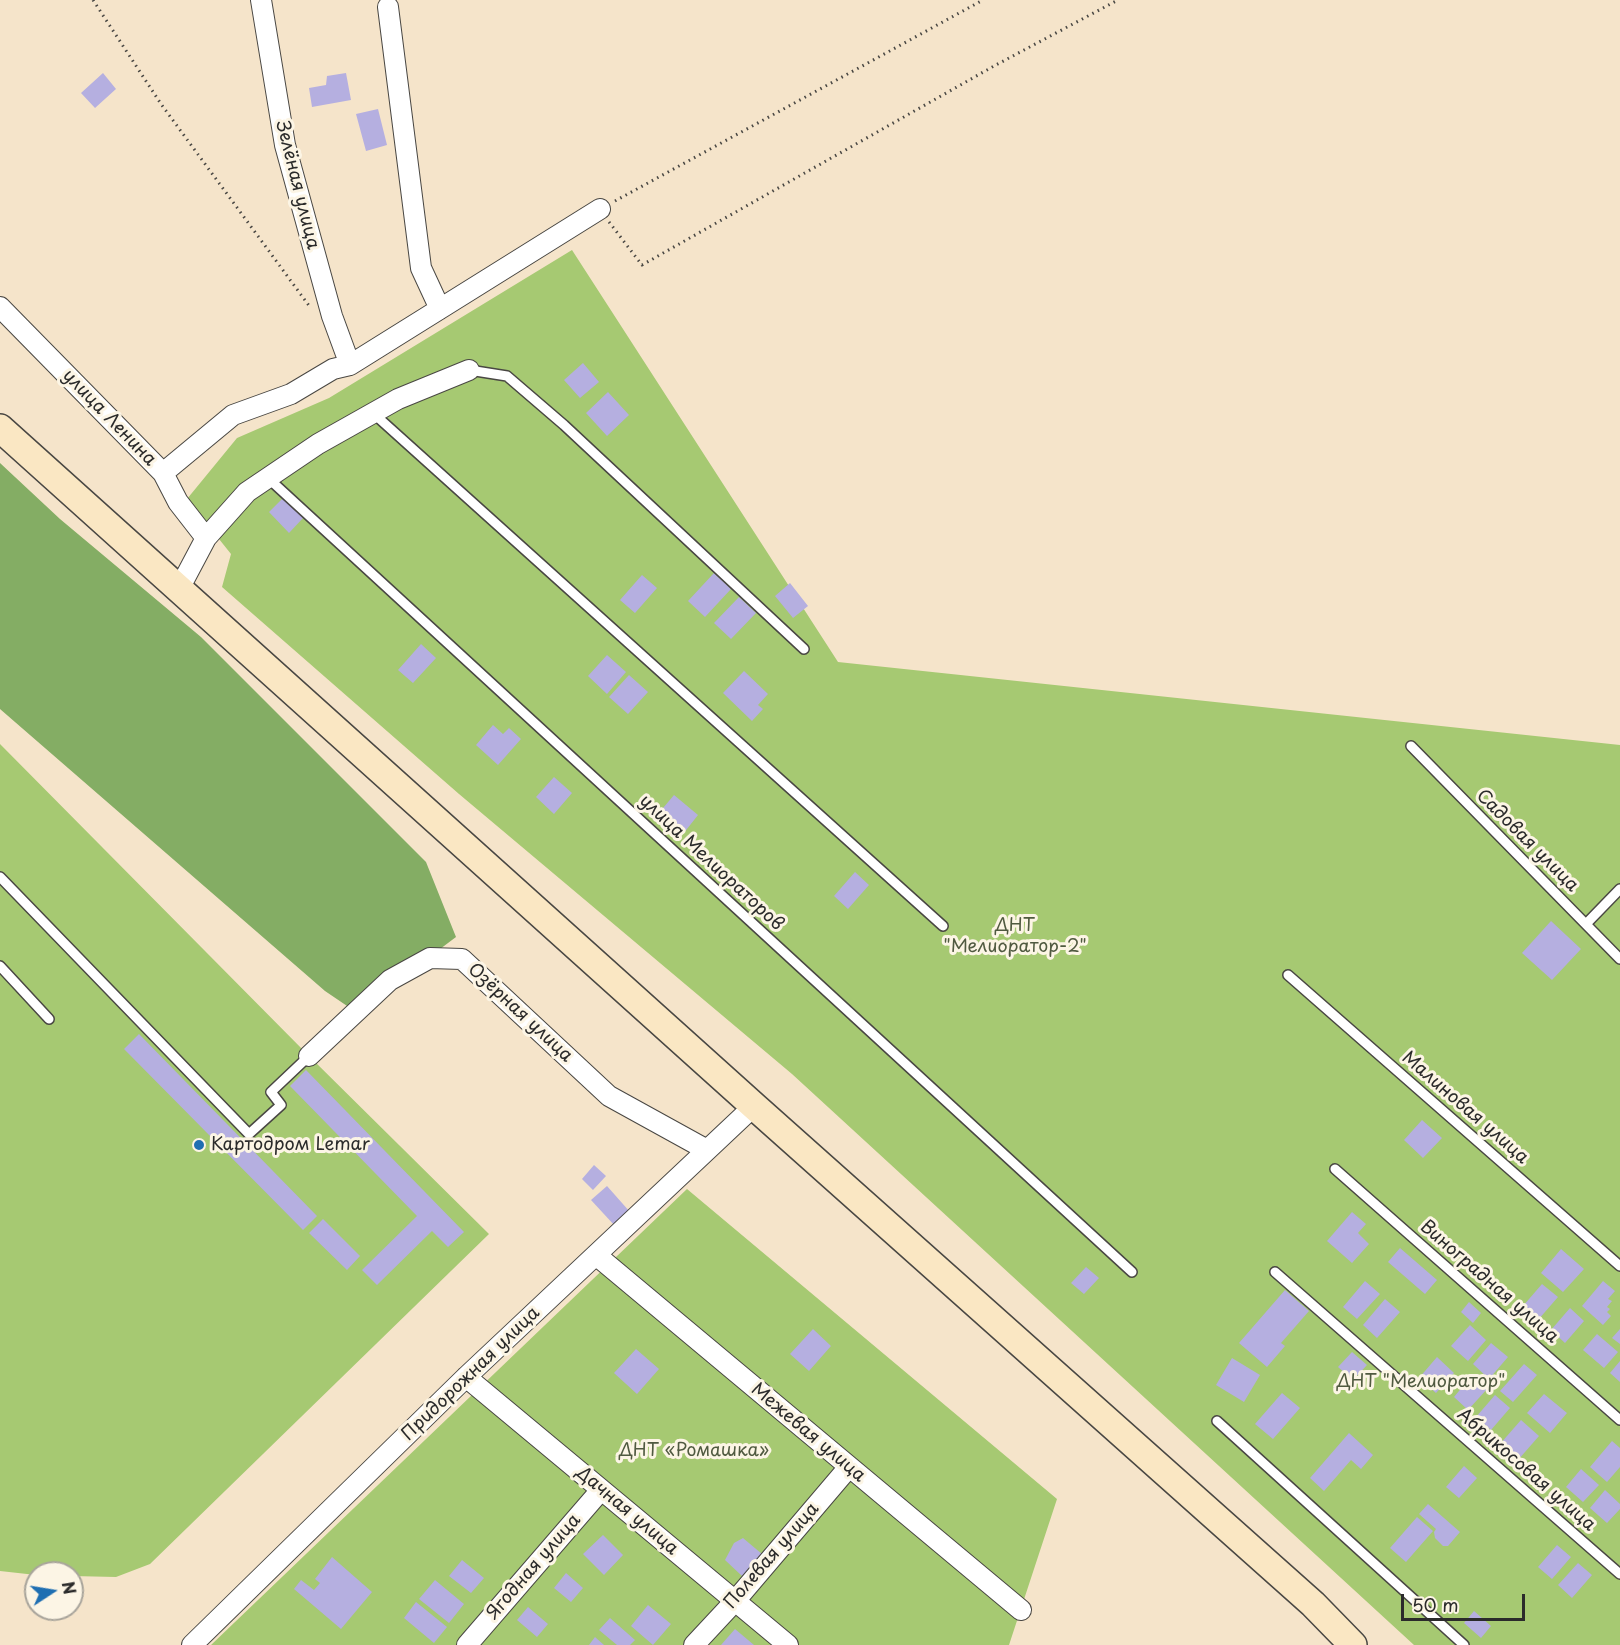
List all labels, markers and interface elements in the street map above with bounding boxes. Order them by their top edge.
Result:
street label: Зелёная улица [271,118,323,252]
street label: улица Ленина [57,365,161,471]
street label: Садовая улица [1471,785,1583,897]
street label: улица Мелиораторов [634,791,788,935]
park label: ДНТ "Мелиоратор-2" [943,915,1087,958]
street label: Озёрная улица [463,959,577,1067]
street label: Малиновая улица [1397,1047,1533,1169]
place label: Картодром Lemar [211,1134,370,1156]
marker: Картодром Lemar [192,1138,206,1152]
street label: Виноградная улица [1415,1216,1563,1348]
street label: Придорожная улица [398,1303,544,1445]
park label: ДНТ "Мелиоратор" [1337,1371,1505,1393]
street label: Межевая улица [746,1379,870,1487]
street label: Абрикосовая улица [1452,1404,1600,1536]
park label: ДНТ «Ромашка» [619,1440,769,1462]
street label: Дачная улица [572,1462,682,1560]
street label: Полевая улица [720,1499,824,1613]
street label: Ягодная улица [482,1510,586,1624]
north arrow [24,1561,84,1621]
text: N [57,1579,83,1596]
scale bar [1404,1582,1528,1620]
text: 50 m [1412,1591,1459,1618]

